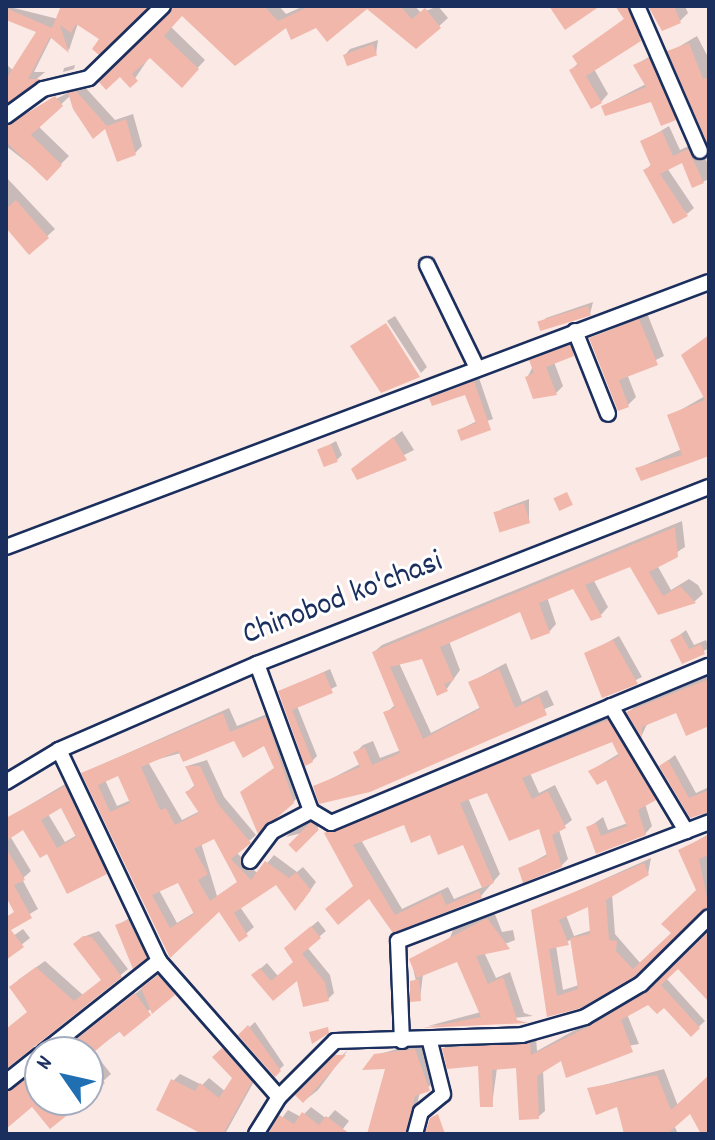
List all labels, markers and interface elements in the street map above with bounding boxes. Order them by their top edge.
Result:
street label: Chinobod ko'chasi [237,544,449,656]
north arrow [24,1036,104,1116]
text: N [29,1050,61,1077]

